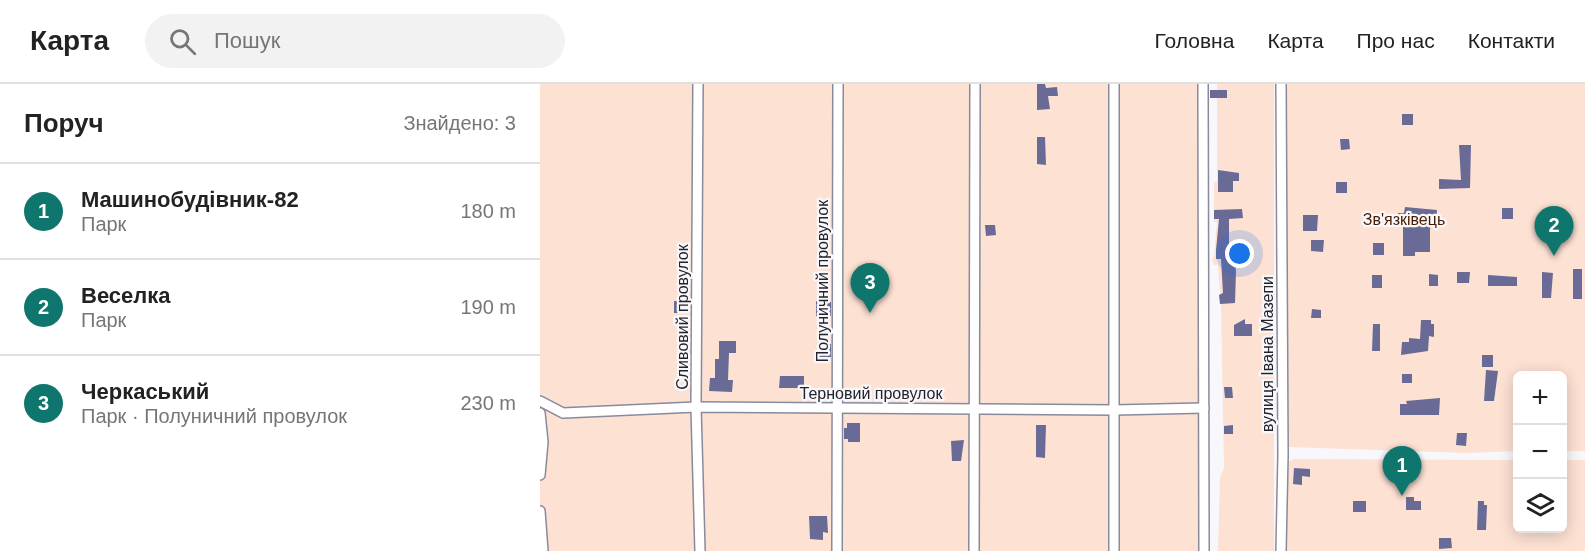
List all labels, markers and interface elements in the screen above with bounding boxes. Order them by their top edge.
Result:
search box [145,14,565,68]
text: Карта [30,25,109,56]
icon: search [166,25,199,58]
text: Пошук [214,28,280,53]
text: Головна [1155,29,1234,52]
text: Карта [1267,29,1324,52]
text: Про нас [1357,29,1435,52]
text: Контакти [1468,29,1555,52]
text: Поруч [24,108,104,138]
text: Знайдено: 3 [403,112,516,134]
text: Машинобудівник-82 [81,187,299,212]
street label: Полуничний провулок [814,199,831,362]
text: 1 [38,200,49,222]
text: 180 m [460,200,516,222]
pin: 2 [1534,206,1574,256]
park label: Зв'язківець [1363,211,1445,228]
text: Парк [81,213,126,235]
your location [1225,239,1254,268]
street label: Сливовий провулок [674,243,691,390]
pin: 3 [850,264,890,313]
street label: вулиця Івана Мазепи [1259,276,1276,432]
text: Веселка [81,283,171,308]
text: 2 [38,296,49,318]
text: 190 m [460,296,516,318]
text: Парк [81,309,126,331]
map controls [1513,371,1567,533]
button: + [1513,371,1567,425]
text: Черкаський [81,379,209,404]
street label: Терновий провулок [800,385,943,402]
text: 3 [38,392,49,414]
text: 230 m [460,392,516,414]
text: Парк · Полуничний провулок [81,405,347,427]
button: − [1513,425,1567,479]
pin: 1 [1382,446,1422,496]
button: layers [1513,479,1567,533]

